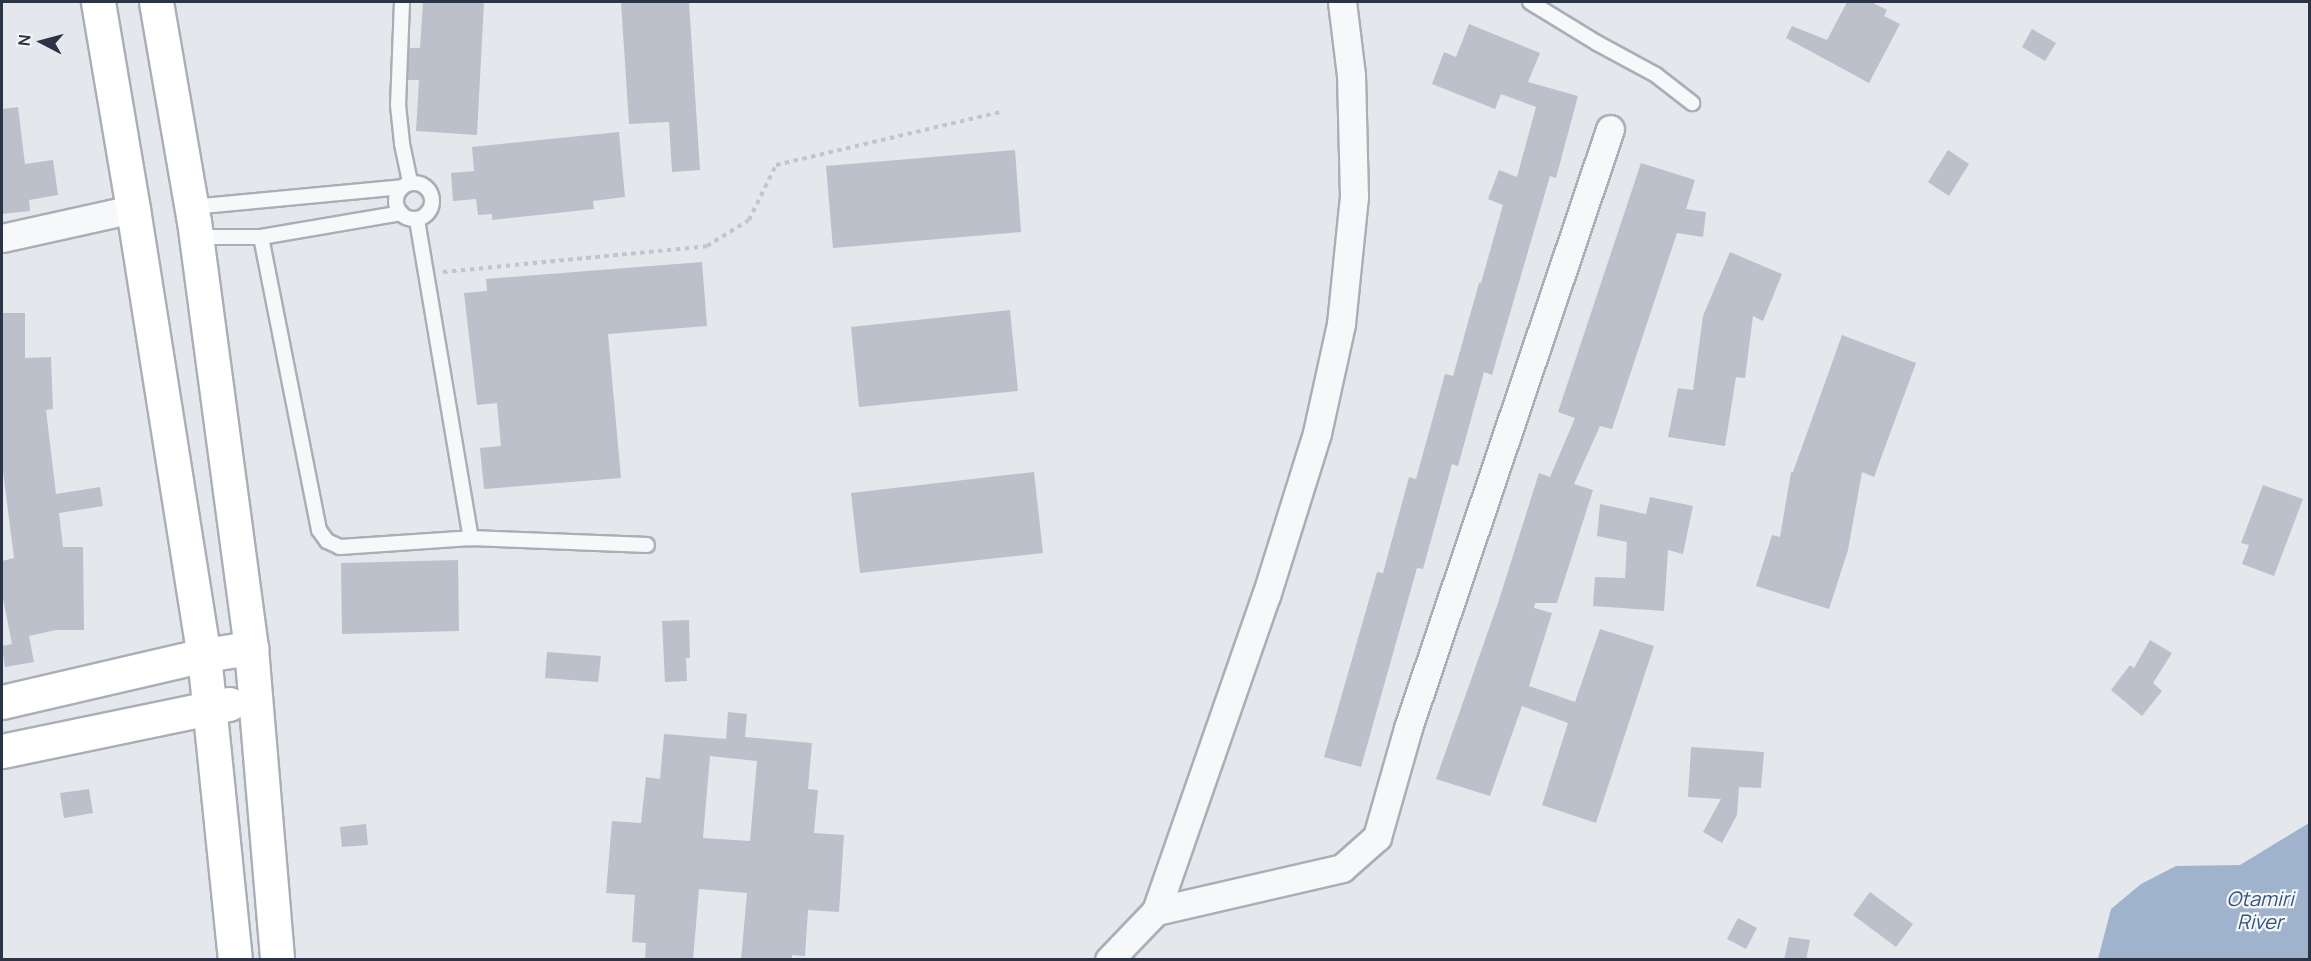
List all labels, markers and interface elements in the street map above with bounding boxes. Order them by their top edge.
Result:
north arrow [12,12,72,72]
text: N [13,33,36,47]
water label: Otamiri River [2226,887,2294,934]

